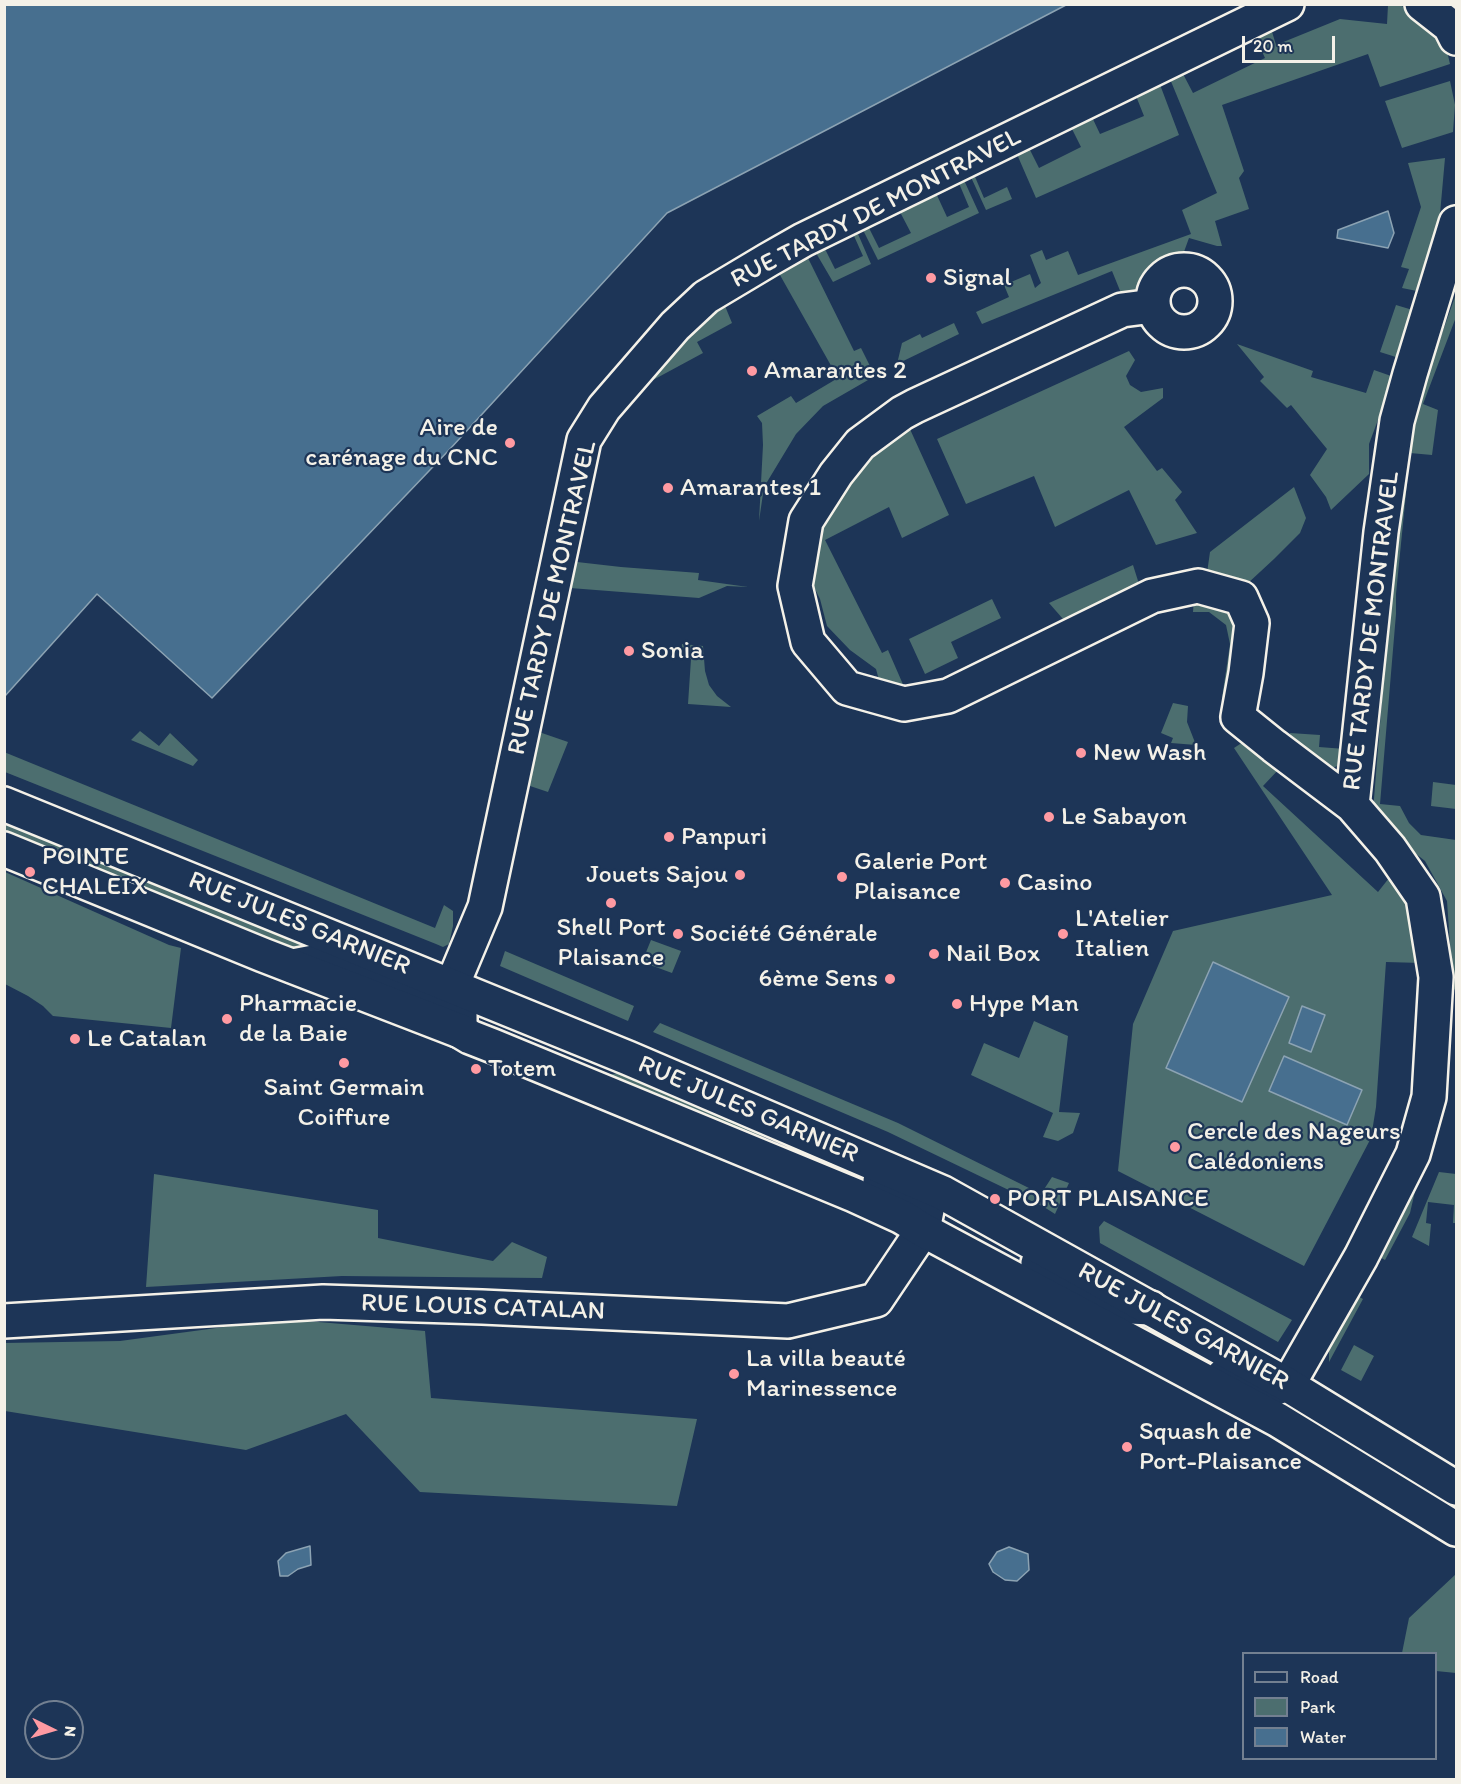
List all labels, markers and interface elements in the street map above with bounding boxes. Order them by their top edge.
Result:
scale bar [1245,24,1338,62]
text: 20 m [1253,35,1293,57]
street label: RUE TARDY DE MONTRAVEL [726,122,1026,296]
place label: Signal [943,262,1012,294]
marker: Signal [924,271,938,285]
place label: Amarantes 2 [764,355,907,387]
marker: Amarantes 2 [745,364,759,378]
place label: Aire de carénage du CNC [305,412,498,473]
marker: Aire de carénage du CNC [503,436,517,450]
street label: RUE TARDY DE MONTRAVEL [502,438,604,758]
street label: RUE TARDY DE MONTRAVEL [1337,470,1407,792]
place label: Amarantes 1 [680,472,821,504]
marker: Amarantes 1 [661,481,675,495]
place label: Sonia [641,635,704,667]
marker: Sonia [622,644,636,658]
place label: New Wash [1093,737,1206,769]
marker: New Wash [1074,746,1088,760]
place label: Le Sabayon [1061,801,1187,833]
marker: Le Sabayon [1042,810,1056,824]
place label: Panpuri [681,821,767,853]
marker: Panpuri [662,830,676,844]
place label: POINTE CHALEIX [42,841,147,903]
place label: Galerie Port Plaisance [854,846,987,908]
place label: Jouets Sajou [586,859,728,891]
marker: POINTE CHALEIX [23,865,37,879]
street label: RUE JULES GARNIER [184,865,414,983]
place label: Casino [1017,867,1093,899]
marker: Jouets Sajou [733,868,747,882]
marker: Galerie Port Plaisance [835,870,849,884]
marker: Casino [998,876,1012,890]
marker: Shell Port Plaisance [604,896,618,910]
place label: L'Atelier Italien [1075,903,1169,964]
place label: Shell Port Plaisance [557,912,665,974]
place label: Société Générale [690,918,878,950]
marker: Société Générale [671,927,685,941]
marker: L'Atelier Italien [1056,927,1070,941]
place label: Nail Box [946,938,1040,970]
marker: Nail Box [927,947,941,961]
place label: 6ème Sens [758,963,878,995]
marker: 6ème Sens [883,972,897,986]
place label: Pharmacie de la Baie [239,988,357,1050]
place label: Hype Man [969,988,1079,1020]
marker: Hype Man [950,997,964,1011]
marker: Pharmacie de la Baie [220,1012,234,1026]
place label: Le Catalan [87,1023,207,1055]
marker: Le Catalan [68,1032,82,1046]
street label: RUE JULES GARNIER [633,1049,863,1171]
place label: Totem [488,1053,556,1085]
marker: Saint Germain Coiffure [337,1056,351,1070]
marker: Totem [469,1062,483,1076]
place label: Saint Germain Coiffure [264,1072,424,1134]
place label: Cercle des Nageurs Calédoniens [1187,1116,1401,1178]
marker: Cercle des Nageurs Calédoniens [1168,1140,1182,1154]
place label: PORT PLAISANCE [1007,1183,1208,1215]
marker: PORT PLAISANCE [988,1192,1002,1206]
street label: RUE JULES GARNIER [1072,1256,1294,1398]
street label: RUE LOUIS CATALAN [360,1288,606,1328]
place label: La villa beauté Marinessence [746,1343,906,1404]
marker: La villa beauté Marinessence [727,1367,741,1381]
place label: Squash de Port-Plaisance [1139,1416,1302,1478]
marker: Squash de Port-Plaisance [1120,1440,1134,1454]
legend [1242,1652,1437,1760]
text: Road [1300,1666,1339,1688]
text: Park [1300,1696,1335,1718]
north arrow [24,1700,84,1760]
text: N [61,1725,80,1738]
text: Water [1300,1726,1346,1748]

